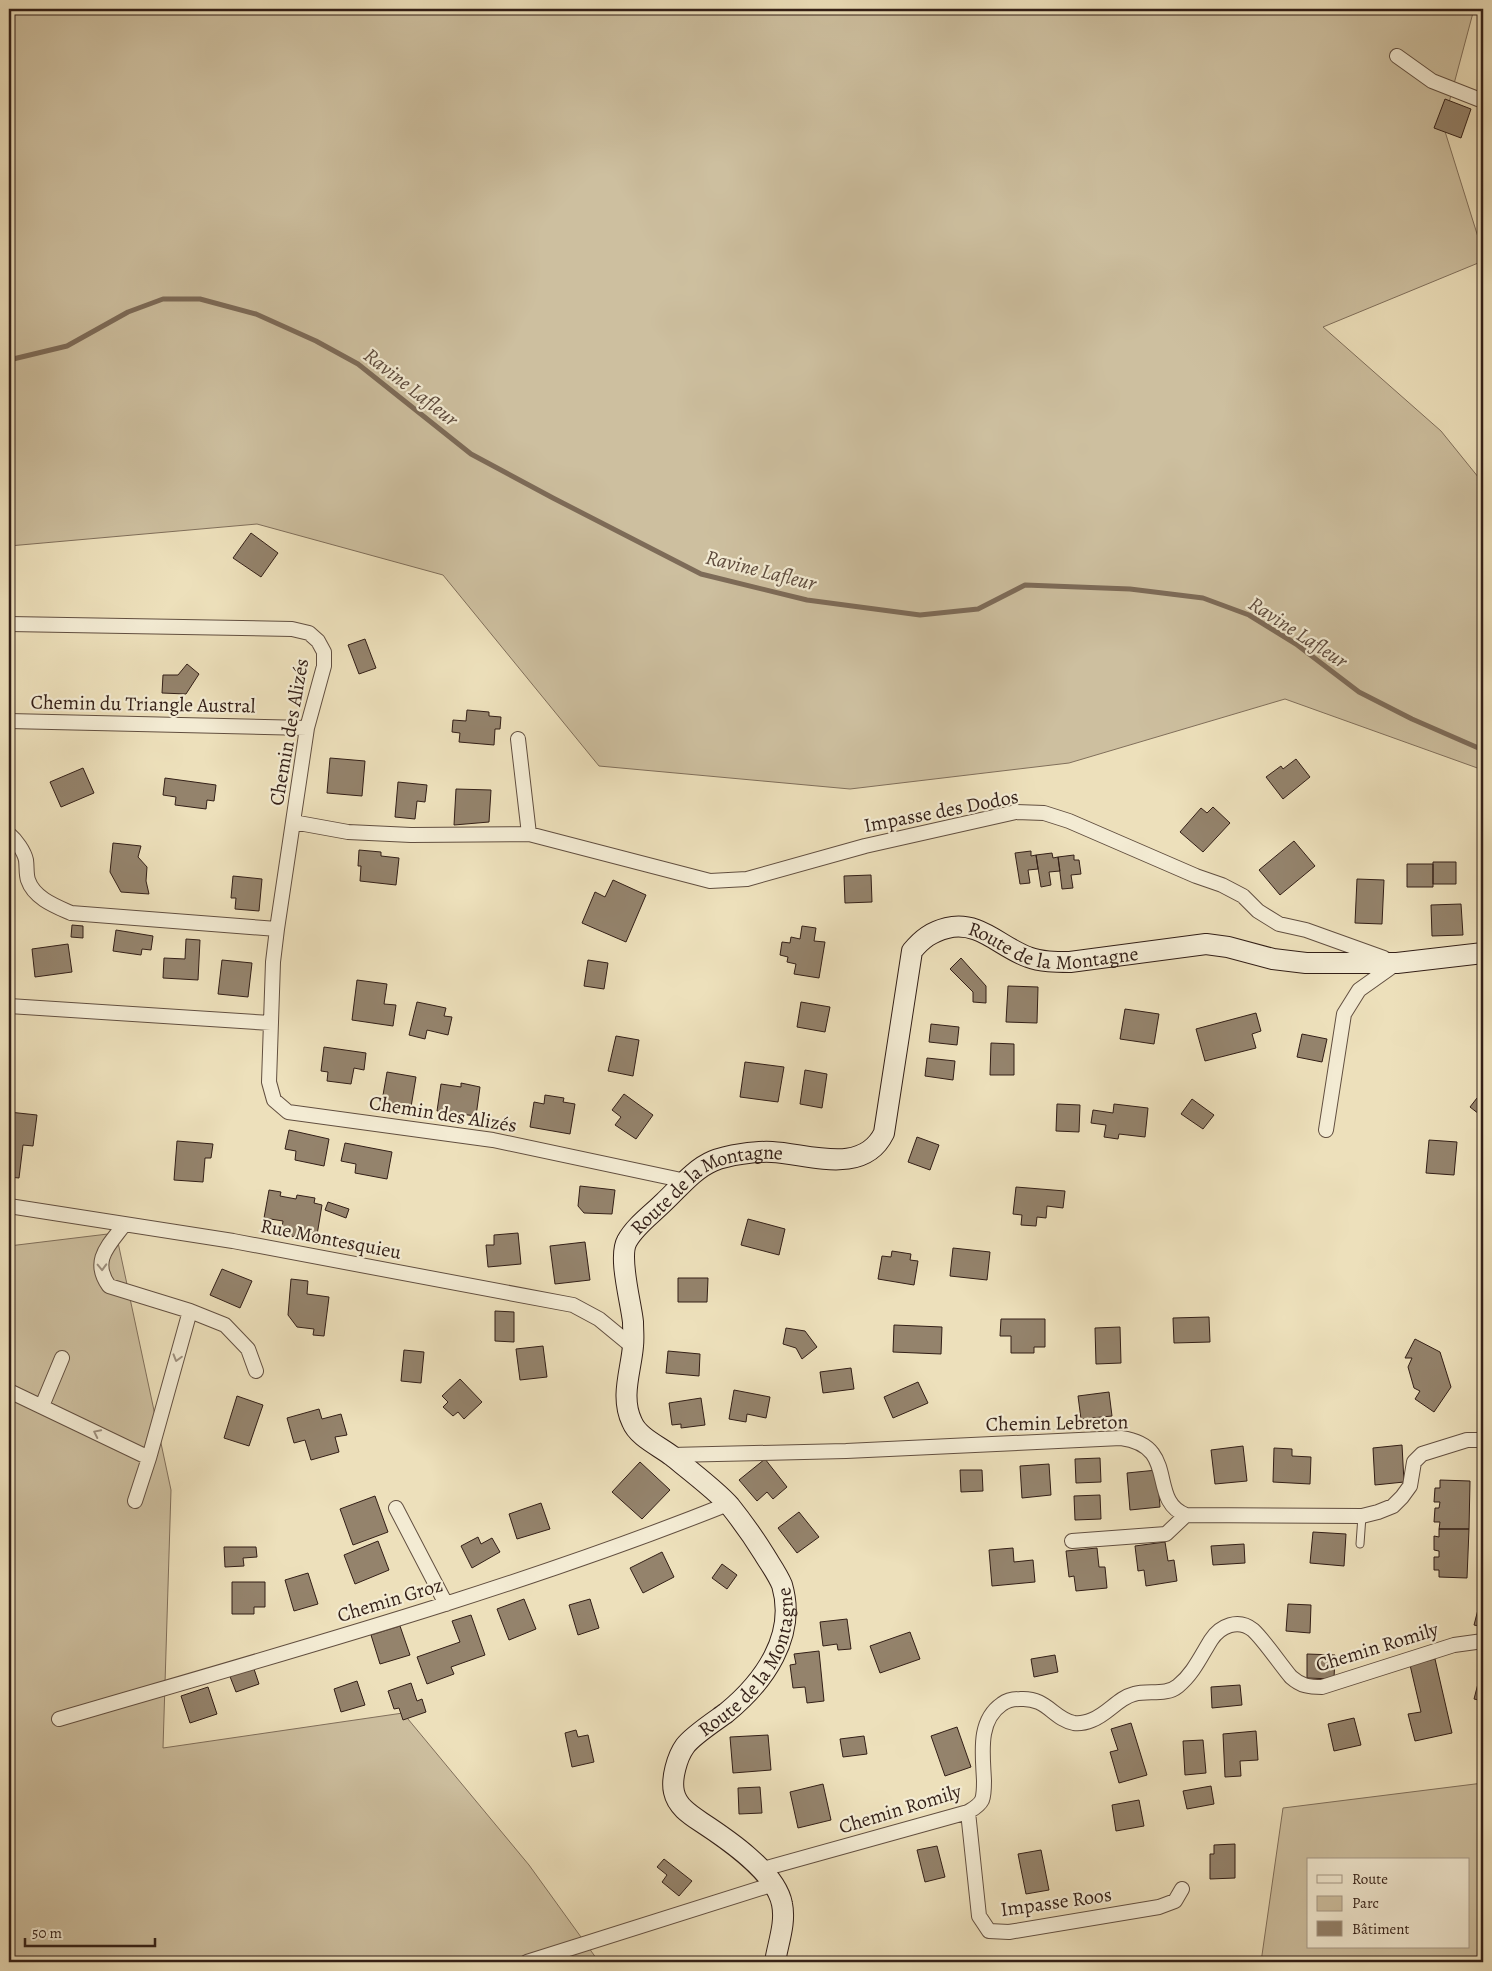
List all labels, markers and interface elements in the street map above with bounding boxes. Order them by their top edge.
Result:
water label: Ravine Lafleur [358,341,465,433]
water label: Ravine Lafleur [703,543,820,597]
water label: Ravine Lafleur [1243,590,1354,675]
street label: Chemin des Alizés [263,656,315,808]
street label: Chemin du Triangle Austral [30,689,256,719]
street label: Impasse des Dodos [861,783,1021,839]
street label: Route de la Montagne [965,915,1140,976]
street label: Chemin des Alizés [367,1089,519,1139]
street label: Route de la Montagne [624,1138,784,1240]
street label: Rue Montesquieu [258,1212,404,1266]
one-way arrow [97,1263,108,1271]
one-way arrow [173,1353,183,1361]
street label: Chemin Lebreton [985,1408,1129,1438]
one-way arrow [93,1429,102,1439]
street label: Chemin Groz [334,1571,446,1629]
street label: Route de la Montagne [692,1585,799,1742]
street label: Chemin Romily [1312,1615,1443,1678]
street label: Chemin Romily [835,1777,966,1840]
legend [1307,1858,1470,1948]
text: Route [1352,1869,1388,1889]
street label: Impasse Roos [999,1881,1113,1923]
text: Parc [1352,1893,1379,1913]
scale bar [25,1916,155,1948]
text: Bâtiment [1352,1919,1410,1939]
text: 50 m [32,1923,62,1943]

